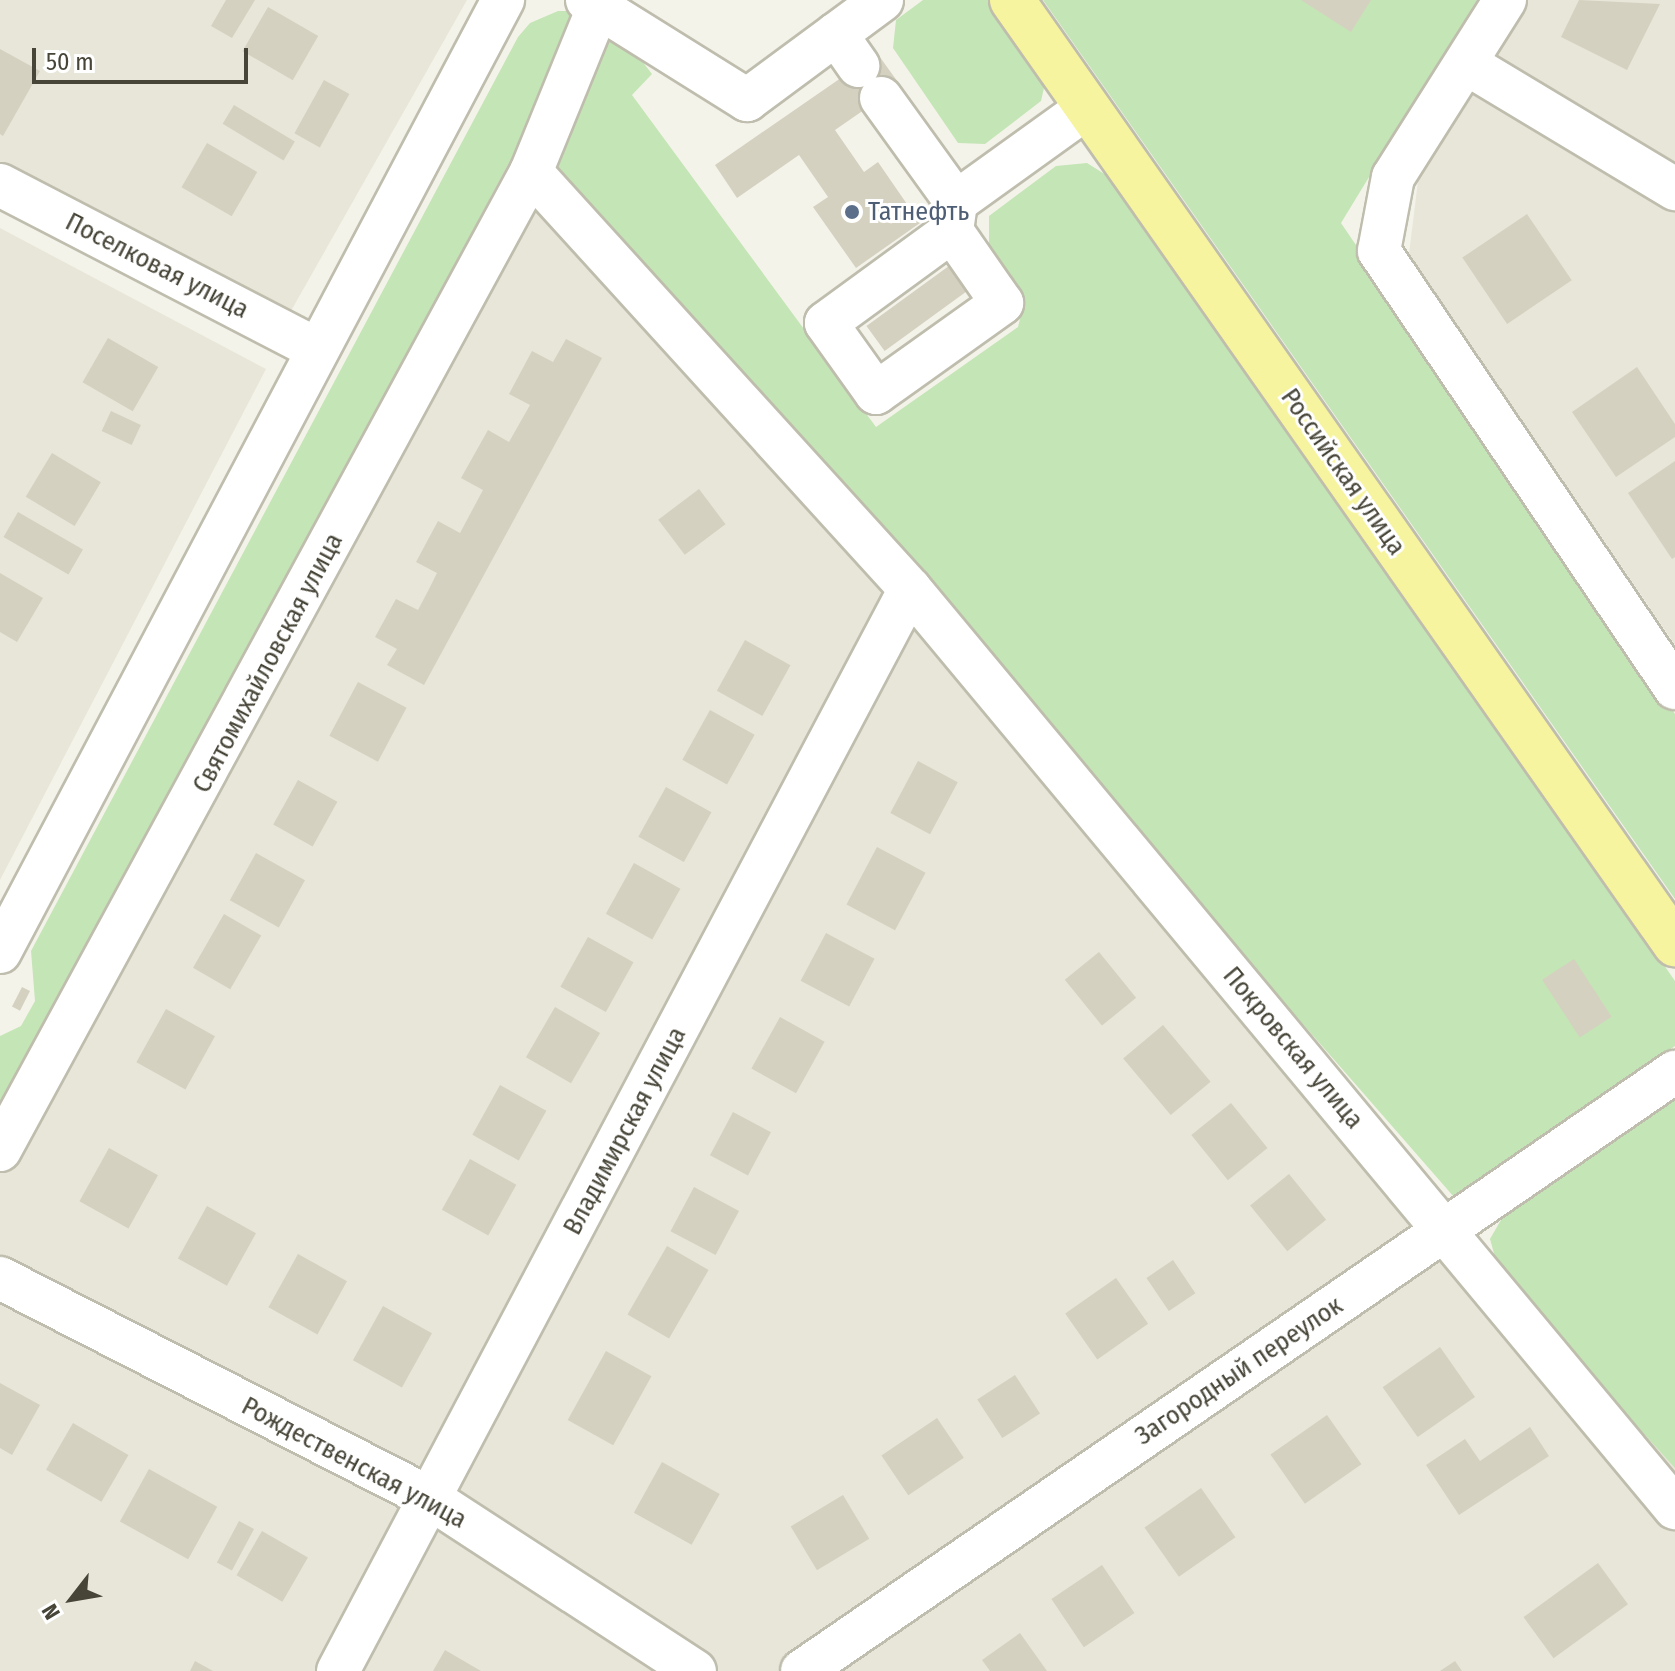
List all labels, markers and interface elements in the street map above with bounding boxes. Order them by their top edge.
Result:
scale bar [36,32,252,82]
text: 50 m [46,48,94,76]
place label: Татнефть [868,196,969,228]
marker: Татнефть [843,203,861,221]
street label: Поселковая улица [60,206,254,326]
street label: Российская улица [1274,383,1412,561]
street label: Святомихайловская улица [186,528,350,798]
street label: Покровская улица [1216,961,1370,1135]
street label: Владимирская улица [557,1022,693,1240]
street label: Загородный переулок [1129,1290,1349,1452]
street label: Рождественская улица [236,1391,472,1535]
north arrow [32,1559,112,1639]
text: N [36,1599,66,1624]

